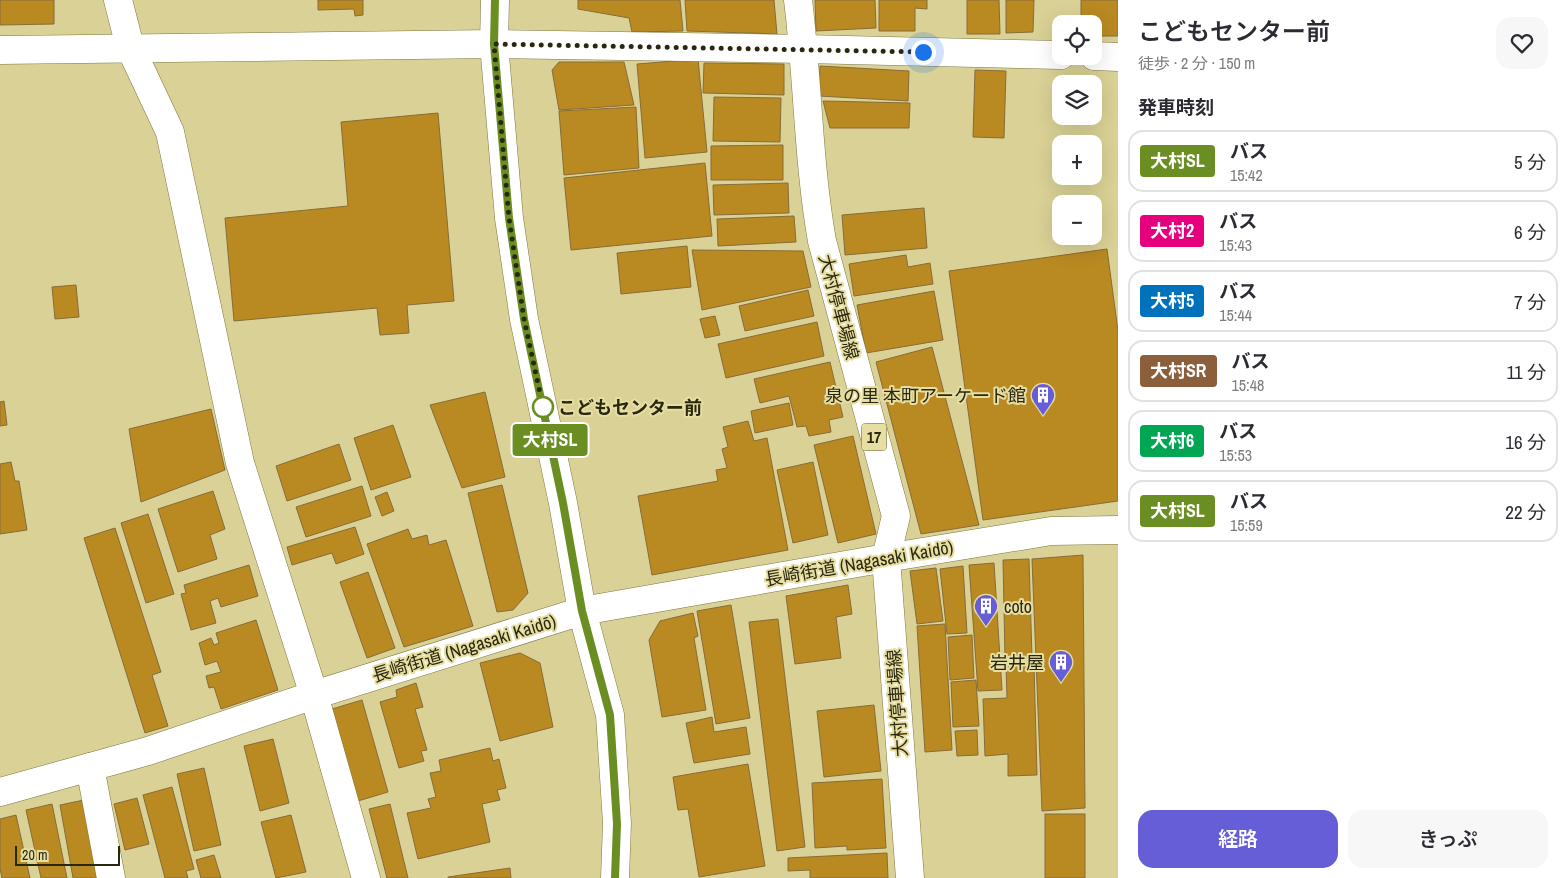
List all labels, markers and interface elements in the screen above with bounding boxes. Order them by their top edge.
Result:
map controls [1052,15,1102,245]
button: locate [1052,15,1102,65]
text: こどもセンター前 [1138,15,1330,47]
button: heart [1496,17,1548,69]
your location [911,40,936,65]
text: 徒歩 · 2 分 · 150 m [1138,52,1255,74]
button: layers [1052,75,1102,125]
text: 発車時刻 [1138,94,1214,120]
button: + [1052,135,1102,185]
text: バス [1230,138,1268,164]
text: 大村SL [1150,148,1205,173]
text: 5 分 [1514,149,1546,175]
text: 15:42 [1230,164,1263,186]
button: − [1052,195,1102,245]
text: バス [1219,208,1257,234]
text: 大村2 [1150,218,1194,243]
text: 6 分 [1514,219,1546,245]
text: 15:43 [1219,234,1252,256]
street label: 大村停車場線 [813,252,865,362]
text: バス [1219,278,1257,304]
text: 大村5 [1150,288,1194,313]
text: 7 分 [1514,289,1546,315]
text: 15:44 [1219,304,1252,326]
text: バス [1232,348,1270,374]
text: 大村SR [1150,358,1207,383]
text: 11 分 [1506,359,1546,385]
text: 15:48 [1232,374,1264,396]
building icon: 泉の里 本町アーケード館 [1030,382,1056,416]
place label: 泉の里 本町アーケード館 [825,383,1026,408]
place label: こどもセンター前 [558,395,702,420]
marker: こどもセンター前 [532,396,554,418]
text: バス [1219,418,1257,444]
line badge: 大村SL [515,424,585,456]
road number: 17 [862,424,886,451]
text: 大村SL [523,427,577,452]
text: 大村6 [1150,428,1194,453]
text: 16 分 [1505,429,1546,455]
text: 15:53 [1219,444,1252,466]
text: バス [1230,488,1268,514]
text: 大村SL [1150,498,1205,523]
text: 22 分 [1505,499,1546,525]
text: 15:59 [1230,514,1263,536]
street label: 長崎街道 (Nagasaki Kaidō) [763,534,955,592]
building icon: coto [973,593,999,627]
place label: coto [1004,594,1032,619]
street label: 長崎街道 (Nagasaki Kaidō) [369,608,559,688]
street label: 大村停車場線 [881,648,913,758]
building icon: 岩井屋 [1048,649,1074,683]
place label: 岩井屋 [990,650,1044,675]
button: 経路 [1138,810,1338,868]
button: きっぷ [1348,810,1548,868]
scale bar [15,843,120,866]
text: 20 m [22,846,48,864]

